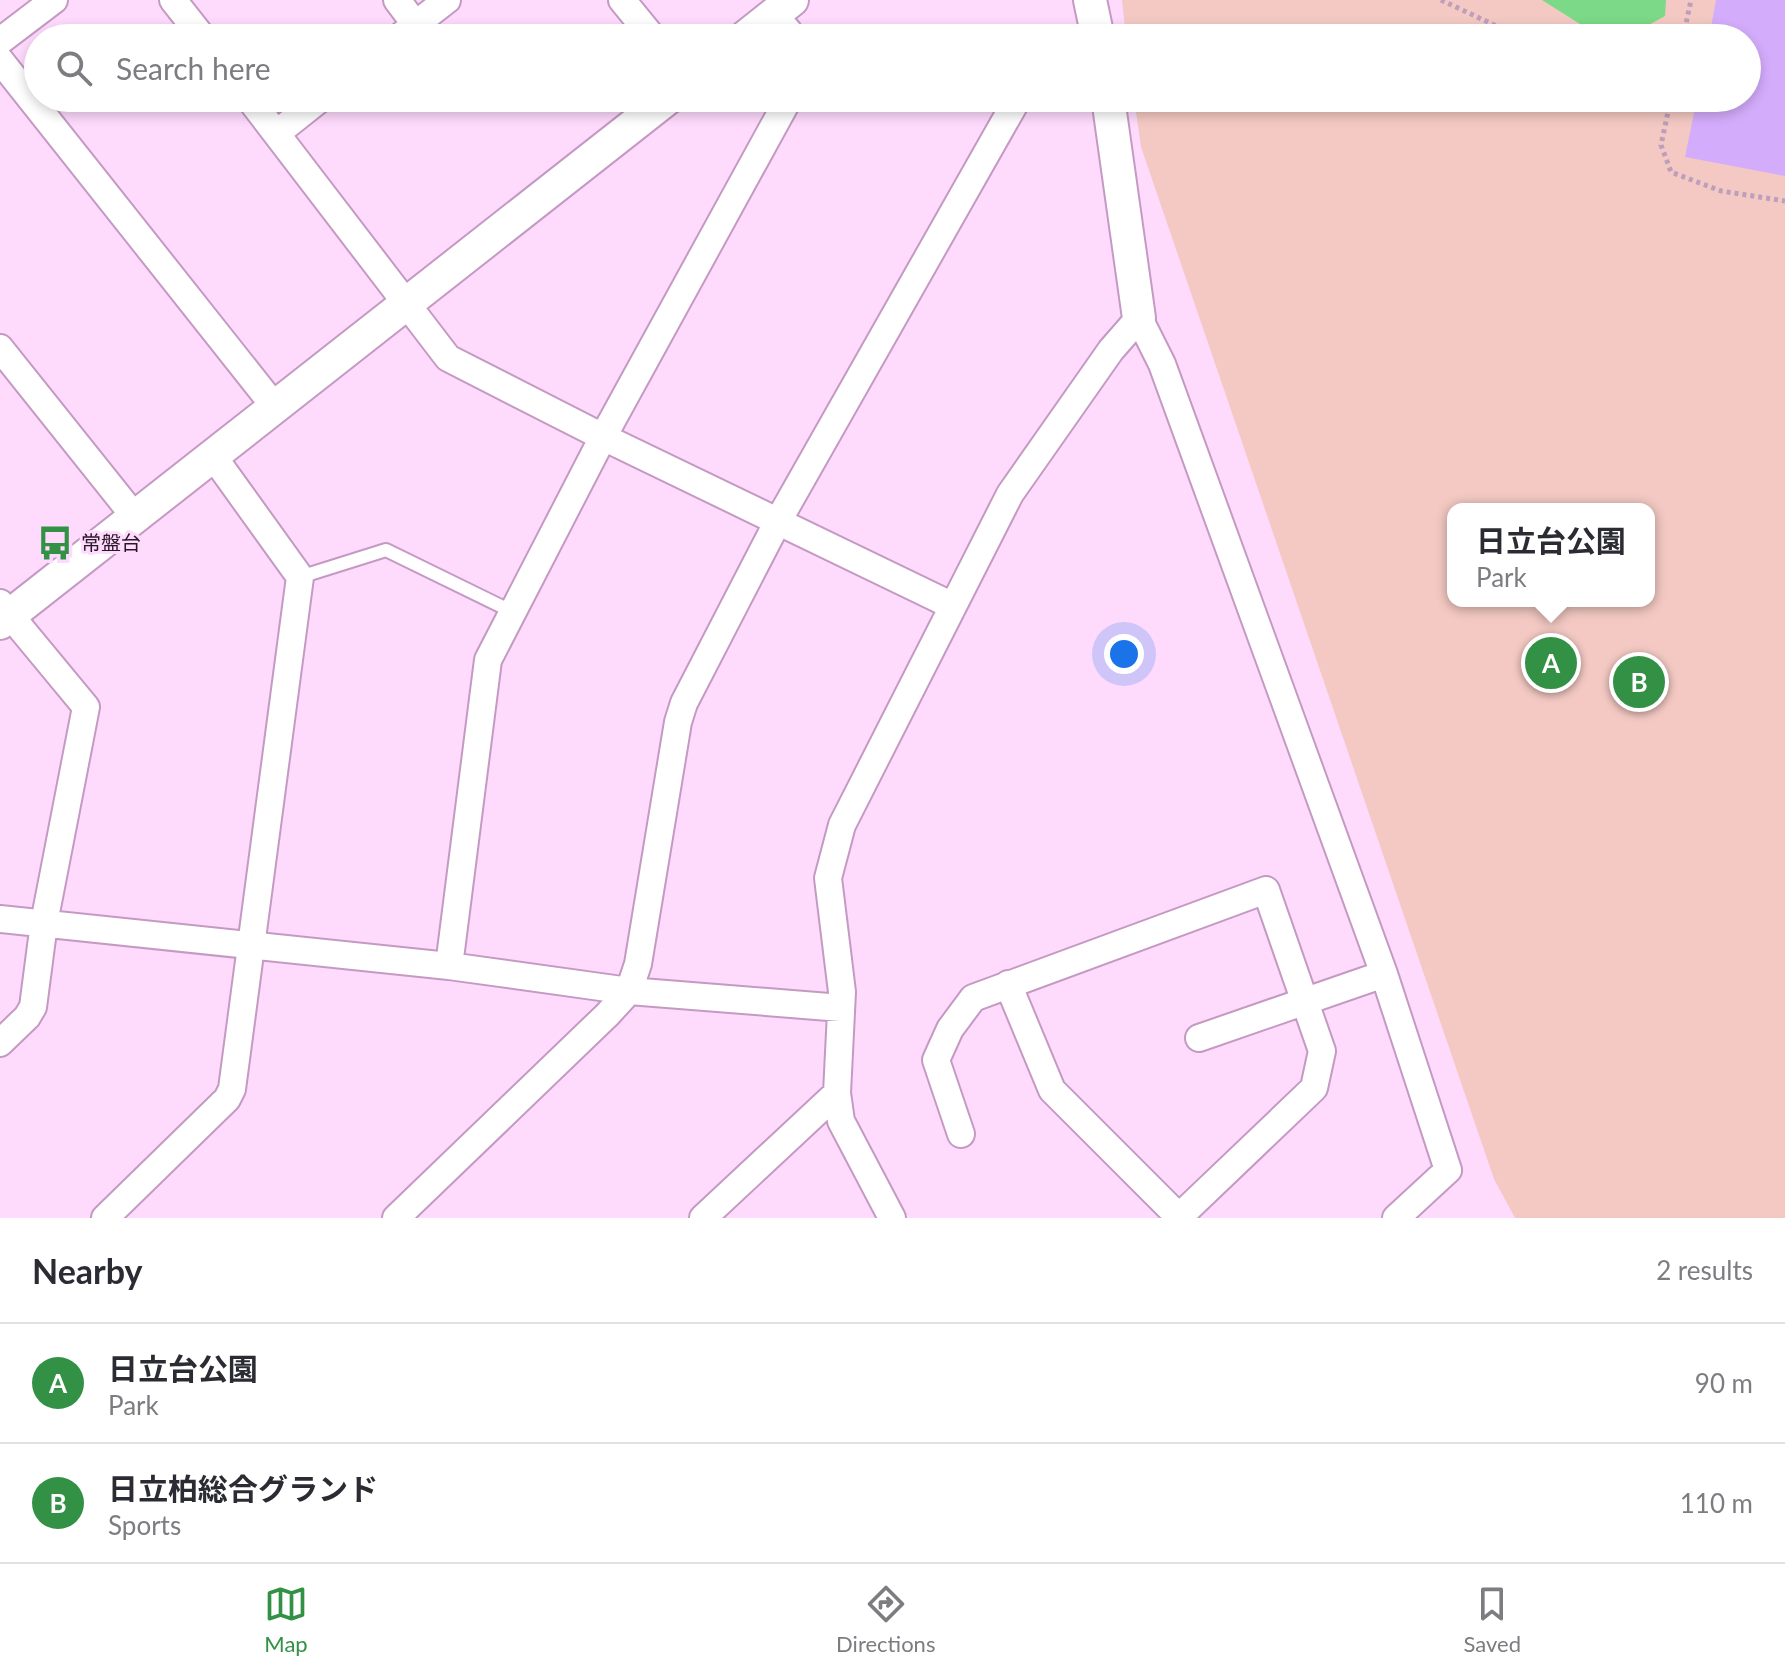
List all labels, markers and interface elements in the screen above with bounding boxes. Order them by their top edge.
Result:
search box [24,24,1761,112]
icon: search [52,46,96,90]
text: Search here [116,50,271,86]
popup [1447,503,1655,607]
text: 日立台公園 [1476,522,1626,558]
bus stop icon: 常盤台 [36,524,74,562]
place label: 常盤台 [81,530,141,554]
text: Park [1476,561,1527,593]
pin: A [1525,633,1577,693]
your location [1104,634,1144,674]
pin: B [1613,652,1665,712]
text: Nearby [32,1250,143,1291]
text: 2 results [1656,1254,1753,1286]
text: 日立台公園 [108,1350,258,1386]
text: A [49,1367,67,1399]
text: 90 m [1695,1367,1753,1399]
text: Park [108,1389,159,1421]
text: 日立柏総合グランド [108,1470,378,1506]
text: B [49,1487,67,1519]
text: 110 m [1680,1487,1753,1519]
text: Sports [108,1509,181,1541]
tab: Map [264,1582,308,1657]
tab: Directions [836,1582,935,1657]
tab: Saved [1463,1582,1521,1657]

